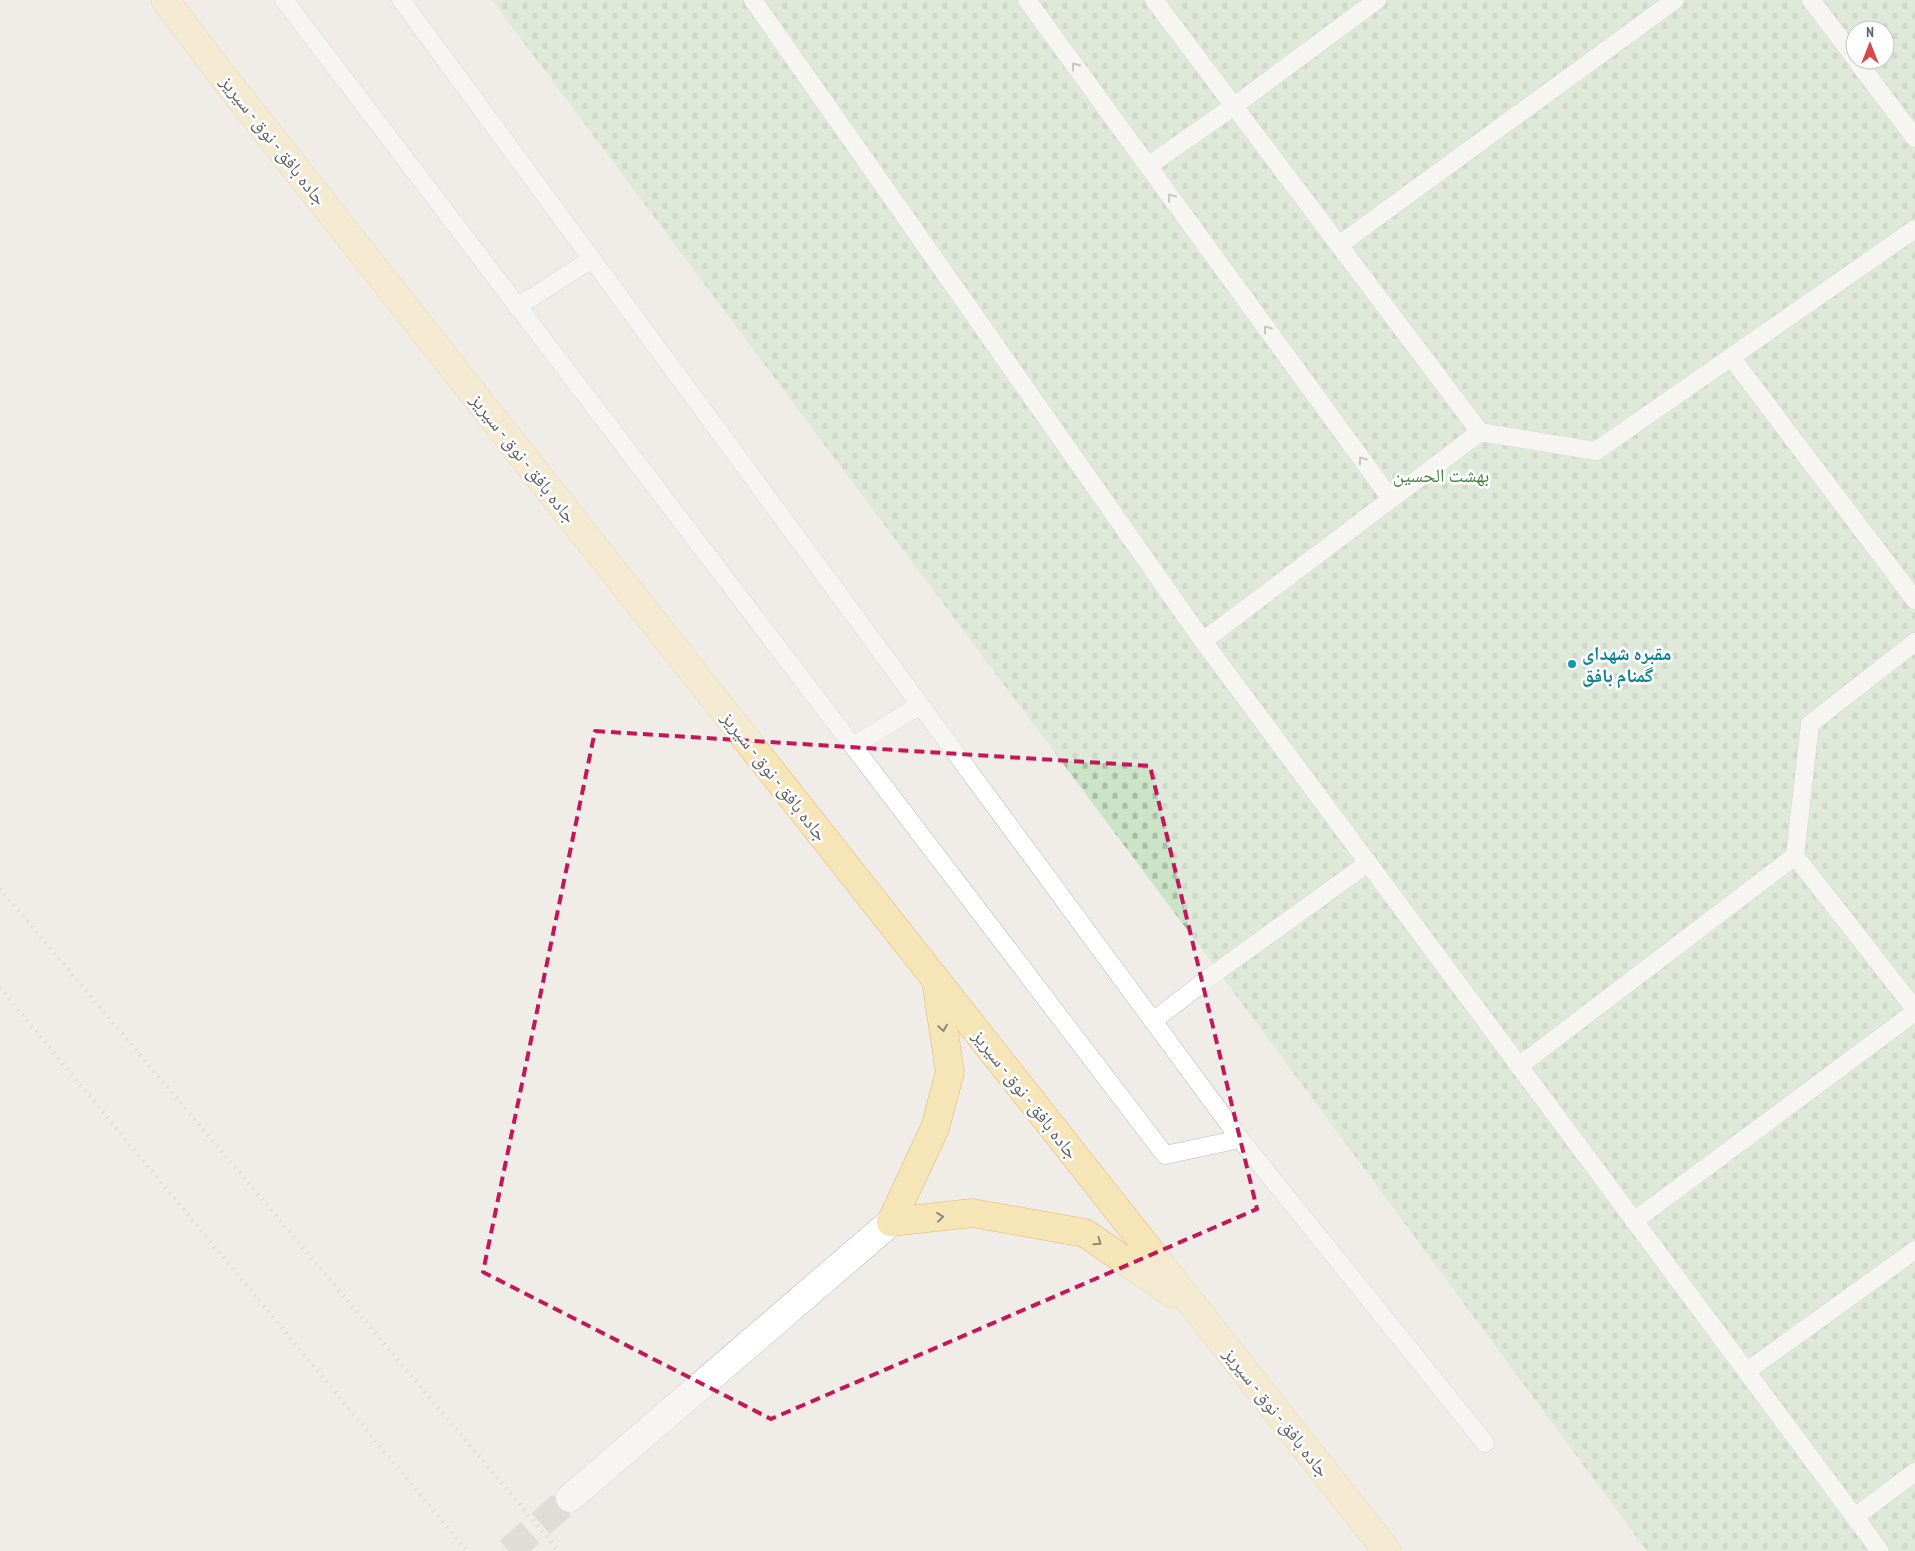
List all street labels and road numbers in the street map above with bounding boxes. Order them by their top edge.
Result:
street label: جاده بافق - نوق - سیریز [215,69,332,210]
street label: جاده بافق - نوق - سیریز [465,387,582,528]
street label: جاده بافق - نوق - سیریز [716,705,833,846]
street label: جاده بافق - نوق - سیریز [967,1023,1084,1164]
street label: جاده بافق - نوق - سیریز [1218,1341,1335,1482]

